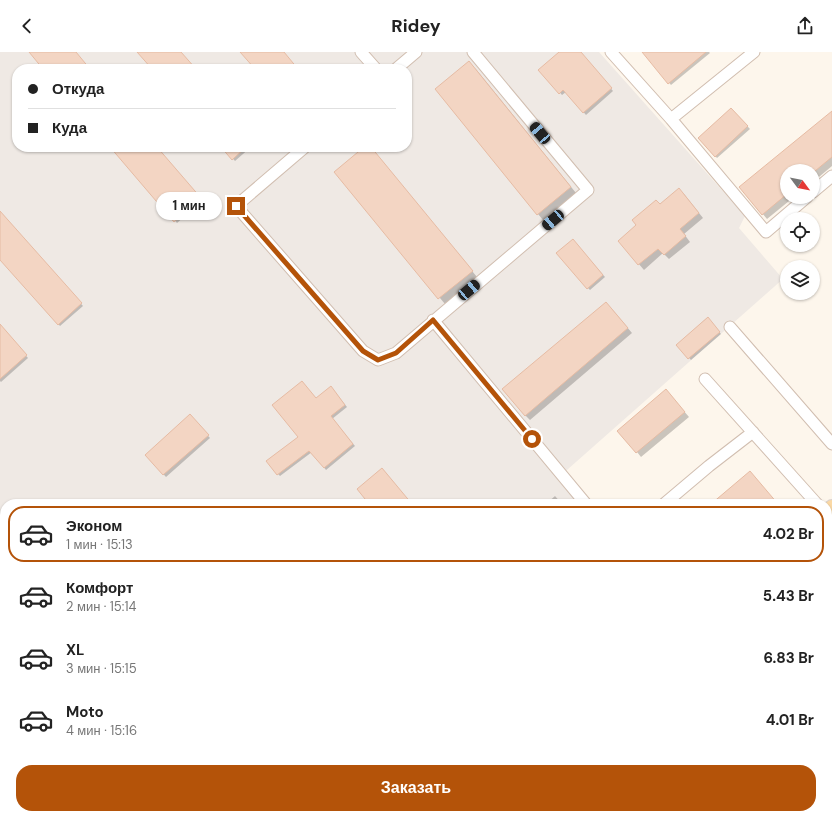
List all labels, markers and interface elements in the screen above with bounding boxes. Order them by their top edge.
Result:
text: Ridey [391,14,441,38]
icon: back [16,15,38,37]
icon: share [794,15,816,37]
text: Откуда [52,79,104,99]
text: Куда [52,118,87,138]
car [528,120,552,146]
north arrow [780,164,820,204]
map controls [780,164,820,300]
callout: 1 мин [156,192,222,220]
text: 1 мин [172,197,206,214]
route end [227,197,245,215]
car [540,208,566,232]
button: locate [780,212,820,252]
button: layers [780,260,820,300]
car [456,278,482,302]
route start [523,430,541,448]
icon: car [18,516,54,552]
text: Эконом [66,516,122,536]
text: 4.02 Br [763,524,814,544]
text: 1 мин · 15:13 [66,536,133,553]
icon: car [18,578,54,614]
text: Комфорт [66,578,133,598]
text: 5.43 Br [763,586,814,606]
text: 2 мин · 15:14 [66,598,136,615]
icon: car [18,640,54,676]
text: XL [66,640,84,660]
text: 6.83 Br [763,648,814,668]
text: 3 мин · 15:15 [66,660,137,677]
icon: car [18,702,54,738]
text: Moto [66,702,104,722]
text: 4.01 Br [766,710,814,730]
text: 4 мин · 15:16 [66,722,137,739]
button: Заказать [16,765,816,811]

